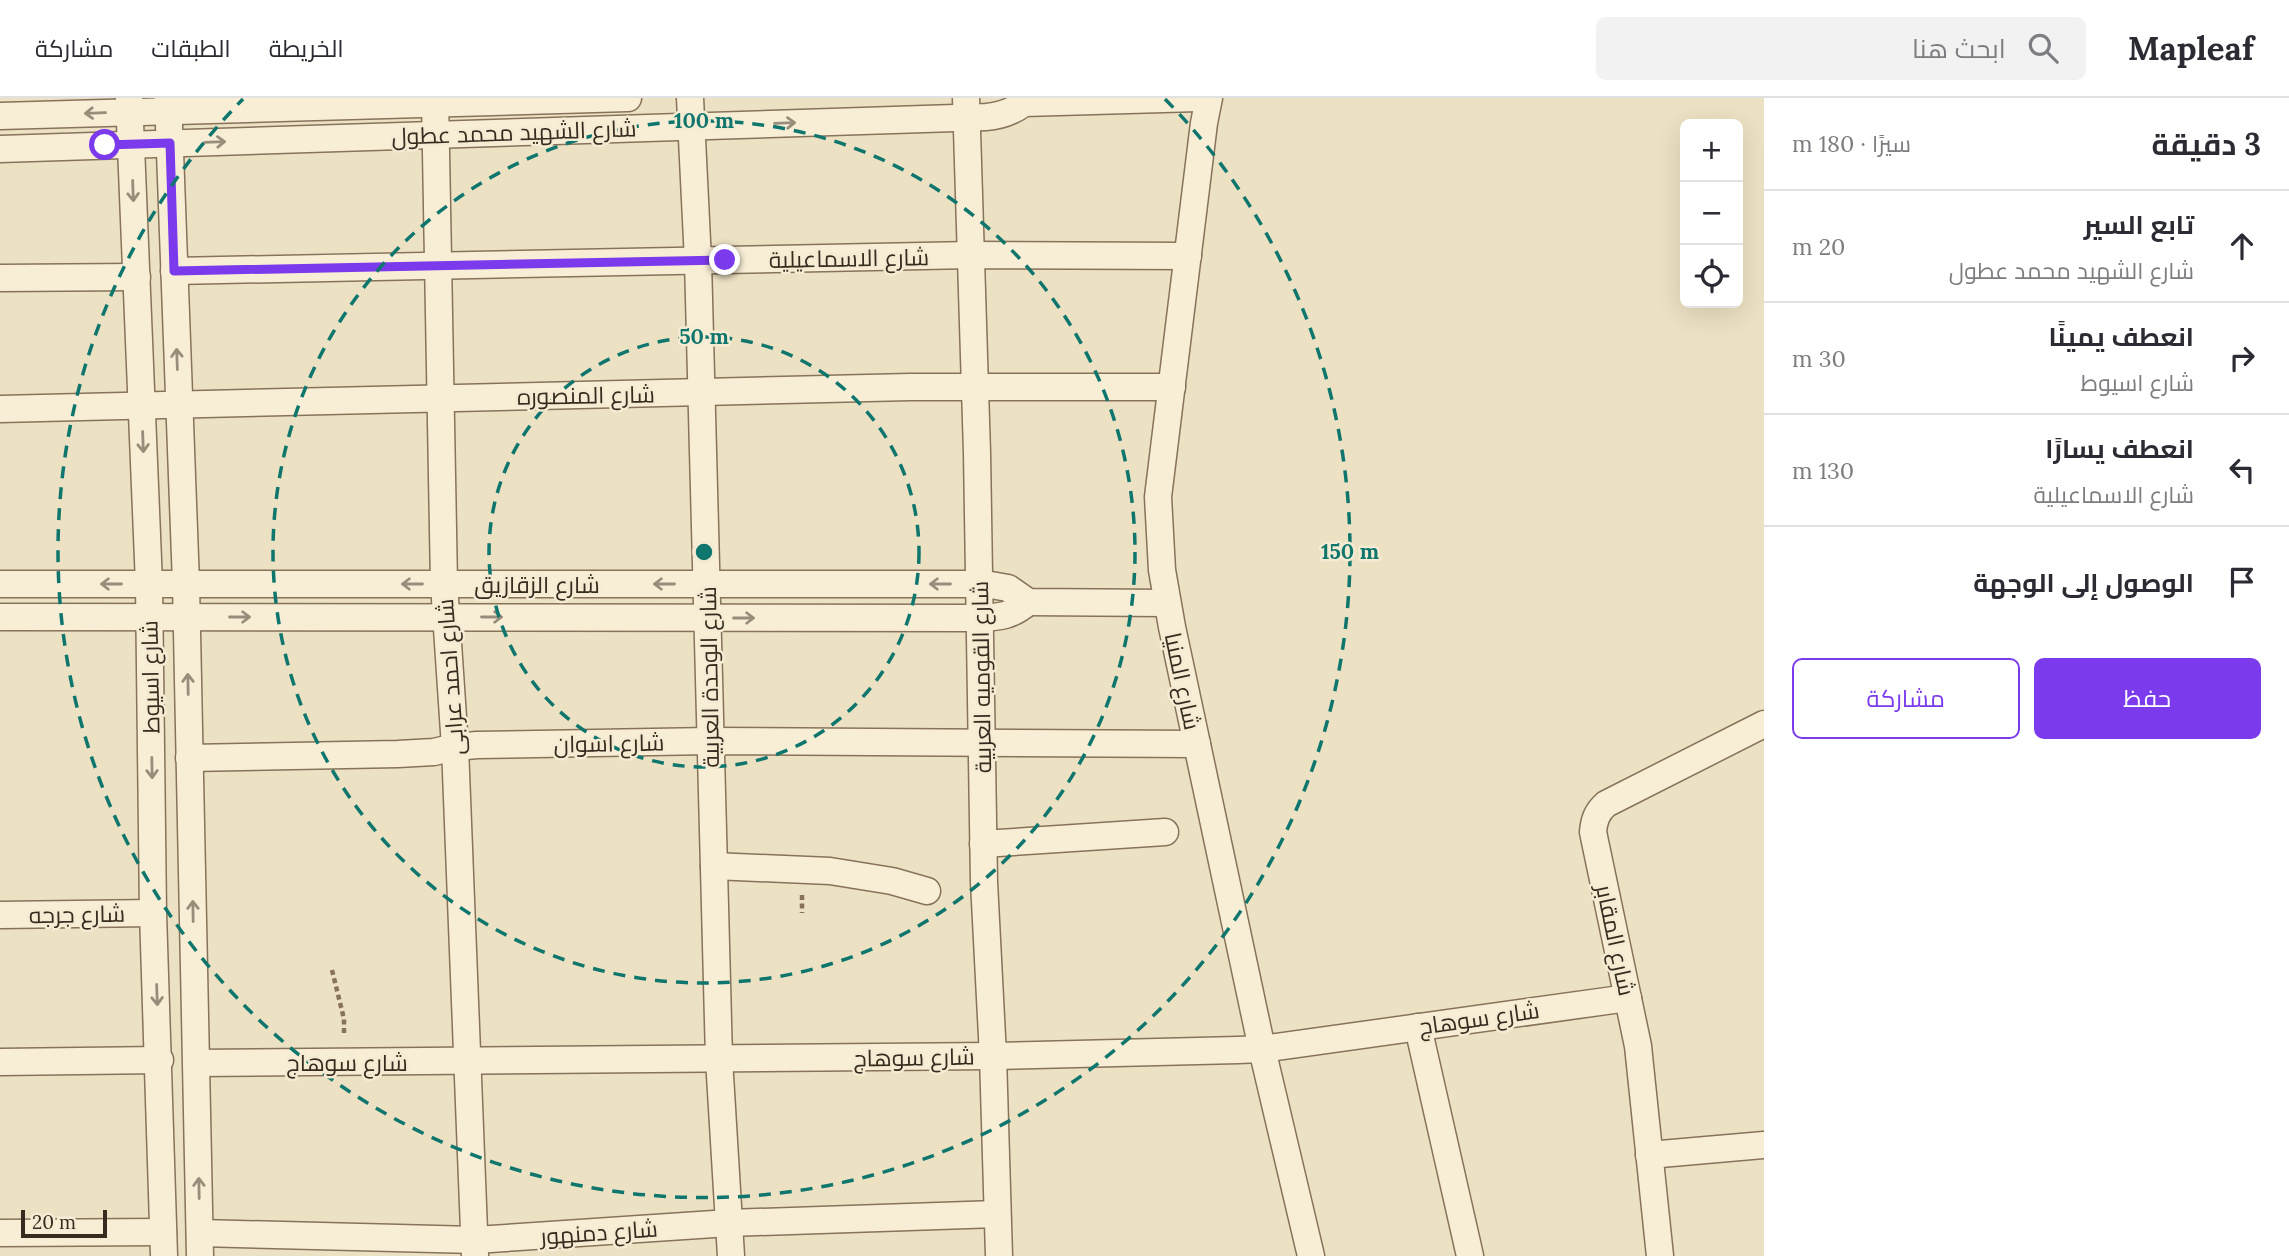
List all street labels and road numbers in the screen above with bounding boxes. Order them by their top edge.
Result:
street label: شارع الشهيد محمد عطول [391,113,637,153]
street label: شارع الاسماعيلية [769,242,929,276]
street label: شارع المنصوره [517,379,655,413]
street label: شارع الزقازيق [474,570,600,601]
street label: شارع القوميه العربية [965,581,999,773]
street label: شارع الوحدة العربية [693,586,727,768]
street label: شارع احمد عرابى [430,598,472,756]
street label: شارع اسيوط [135,620,167,734]
street label: شارع المنيا [1157,630,1207,733]
street label: شارع اسوان [553,728,665,760]
street label: شارع المقابر [1588,880,1642,999]
street label: شارع جرجه [29,899,125,931]
street label: شارع سوهاج [1417,995,1541,1043]
street label: شارع سوهاج [853,1041,975,1075]
street label: شارع سوهاج [286,1048,408,1079]
street label: شارع دمنهور [537,1213,659,1253]

